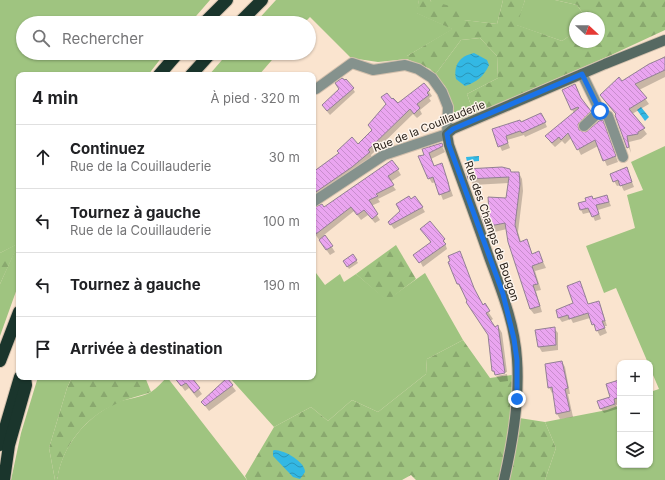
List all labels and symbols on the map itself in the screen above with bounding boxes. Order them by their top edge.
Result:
north arrow [569,12,605,48]
street label: Rue de la Couillauderie [371,97,487,155]
route start [591,102,609,120]
street label: Rue des Champs de Bougon [461,159,523,303]
route end [508,390,526,408]

